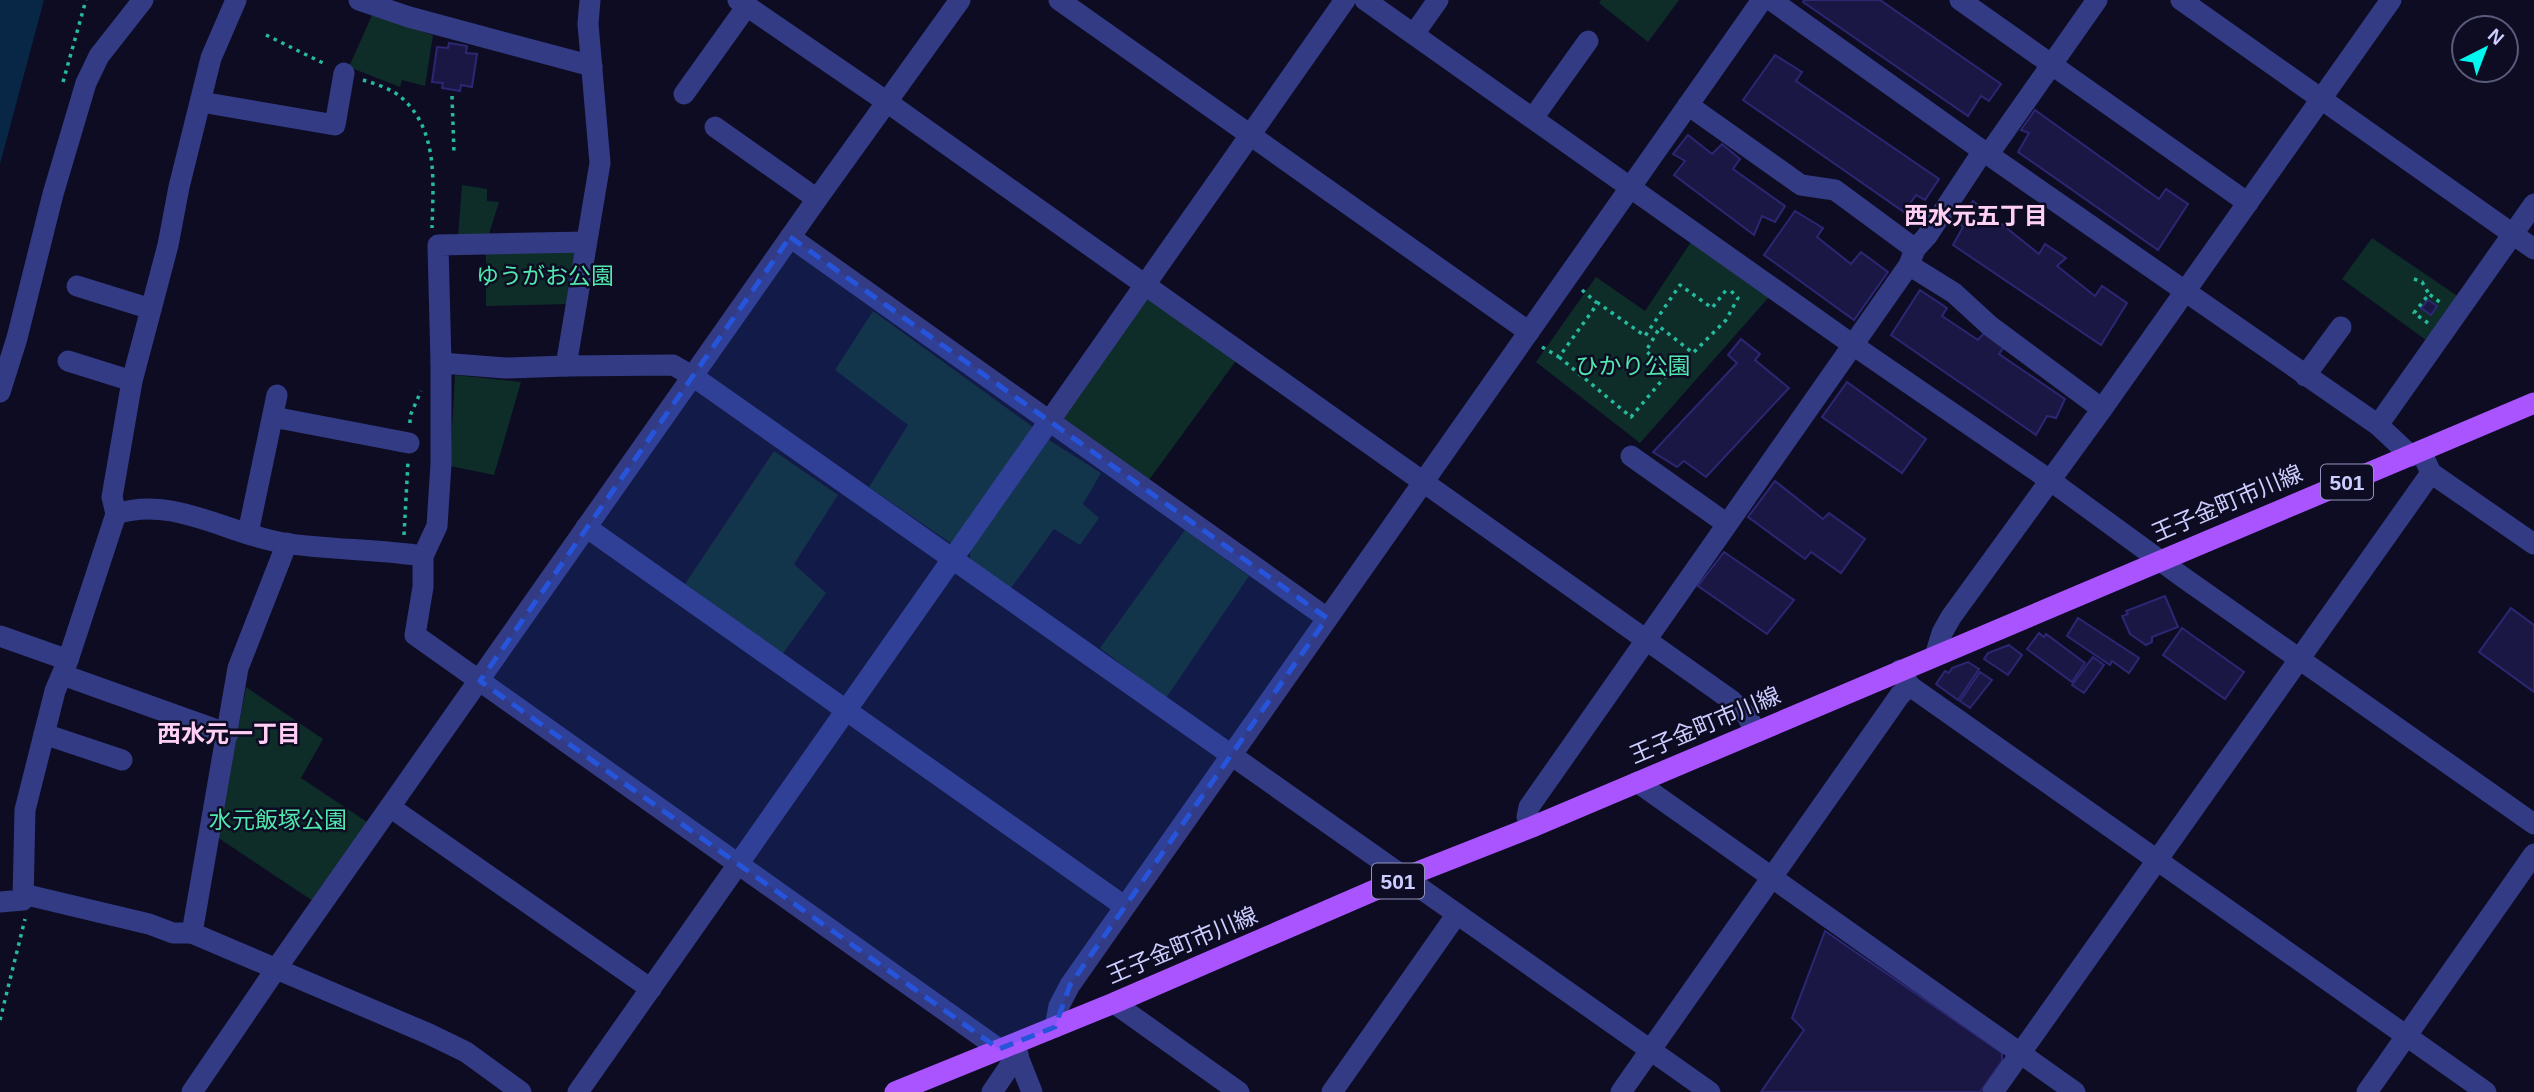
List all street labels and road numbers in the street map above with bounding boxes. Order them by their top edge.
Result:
street label: 王子金町市川線 [2148,460,2306,546]
road number: 501 [2321,464,2373,500]
street label: 王子金町市川線 [1626,682,1784,768]
road number: 501 [1372,864,1424,898]
street label: 王子金町市川線 [1103,902,1261,988]

